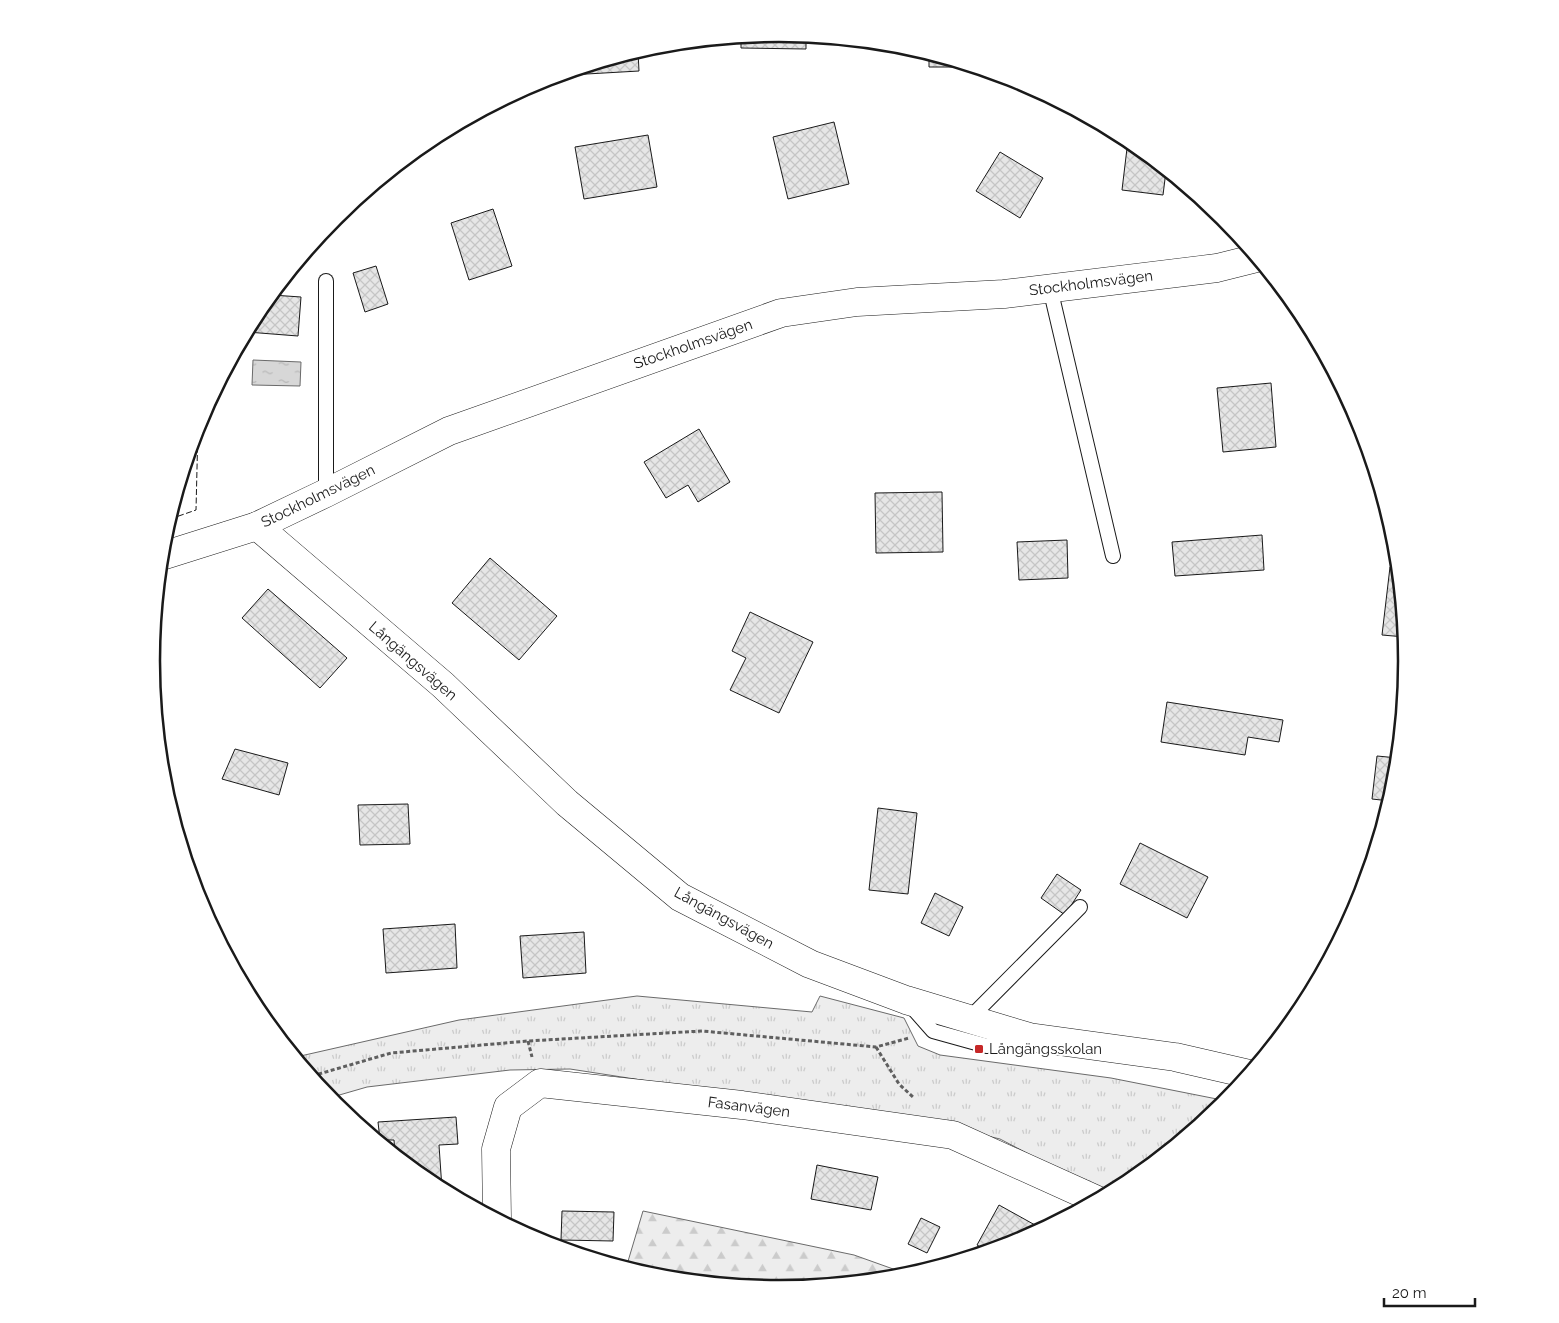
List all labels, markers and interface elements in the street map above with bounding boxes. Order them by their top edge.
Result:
street label: Stockholmsvägen [1028,266,1154,300]
street label: Stockholmsvägen [631,315,755,373]
street label: Stockholmsvägen [258,461,378,531]
street label: Långängsvägen [365,618,461,704]
street label: Långängsvägen [671,883,777,953]
place label: Långängsskolan [989,1040,1102,1058]
marker: Långängsskolan [973,1043,985,1055]
street label: Fasanvägen [707,1093,791,1121]
scale bar [1384,1276,1475,1308]
text: 20 m [1392,1284,1427,1302]

